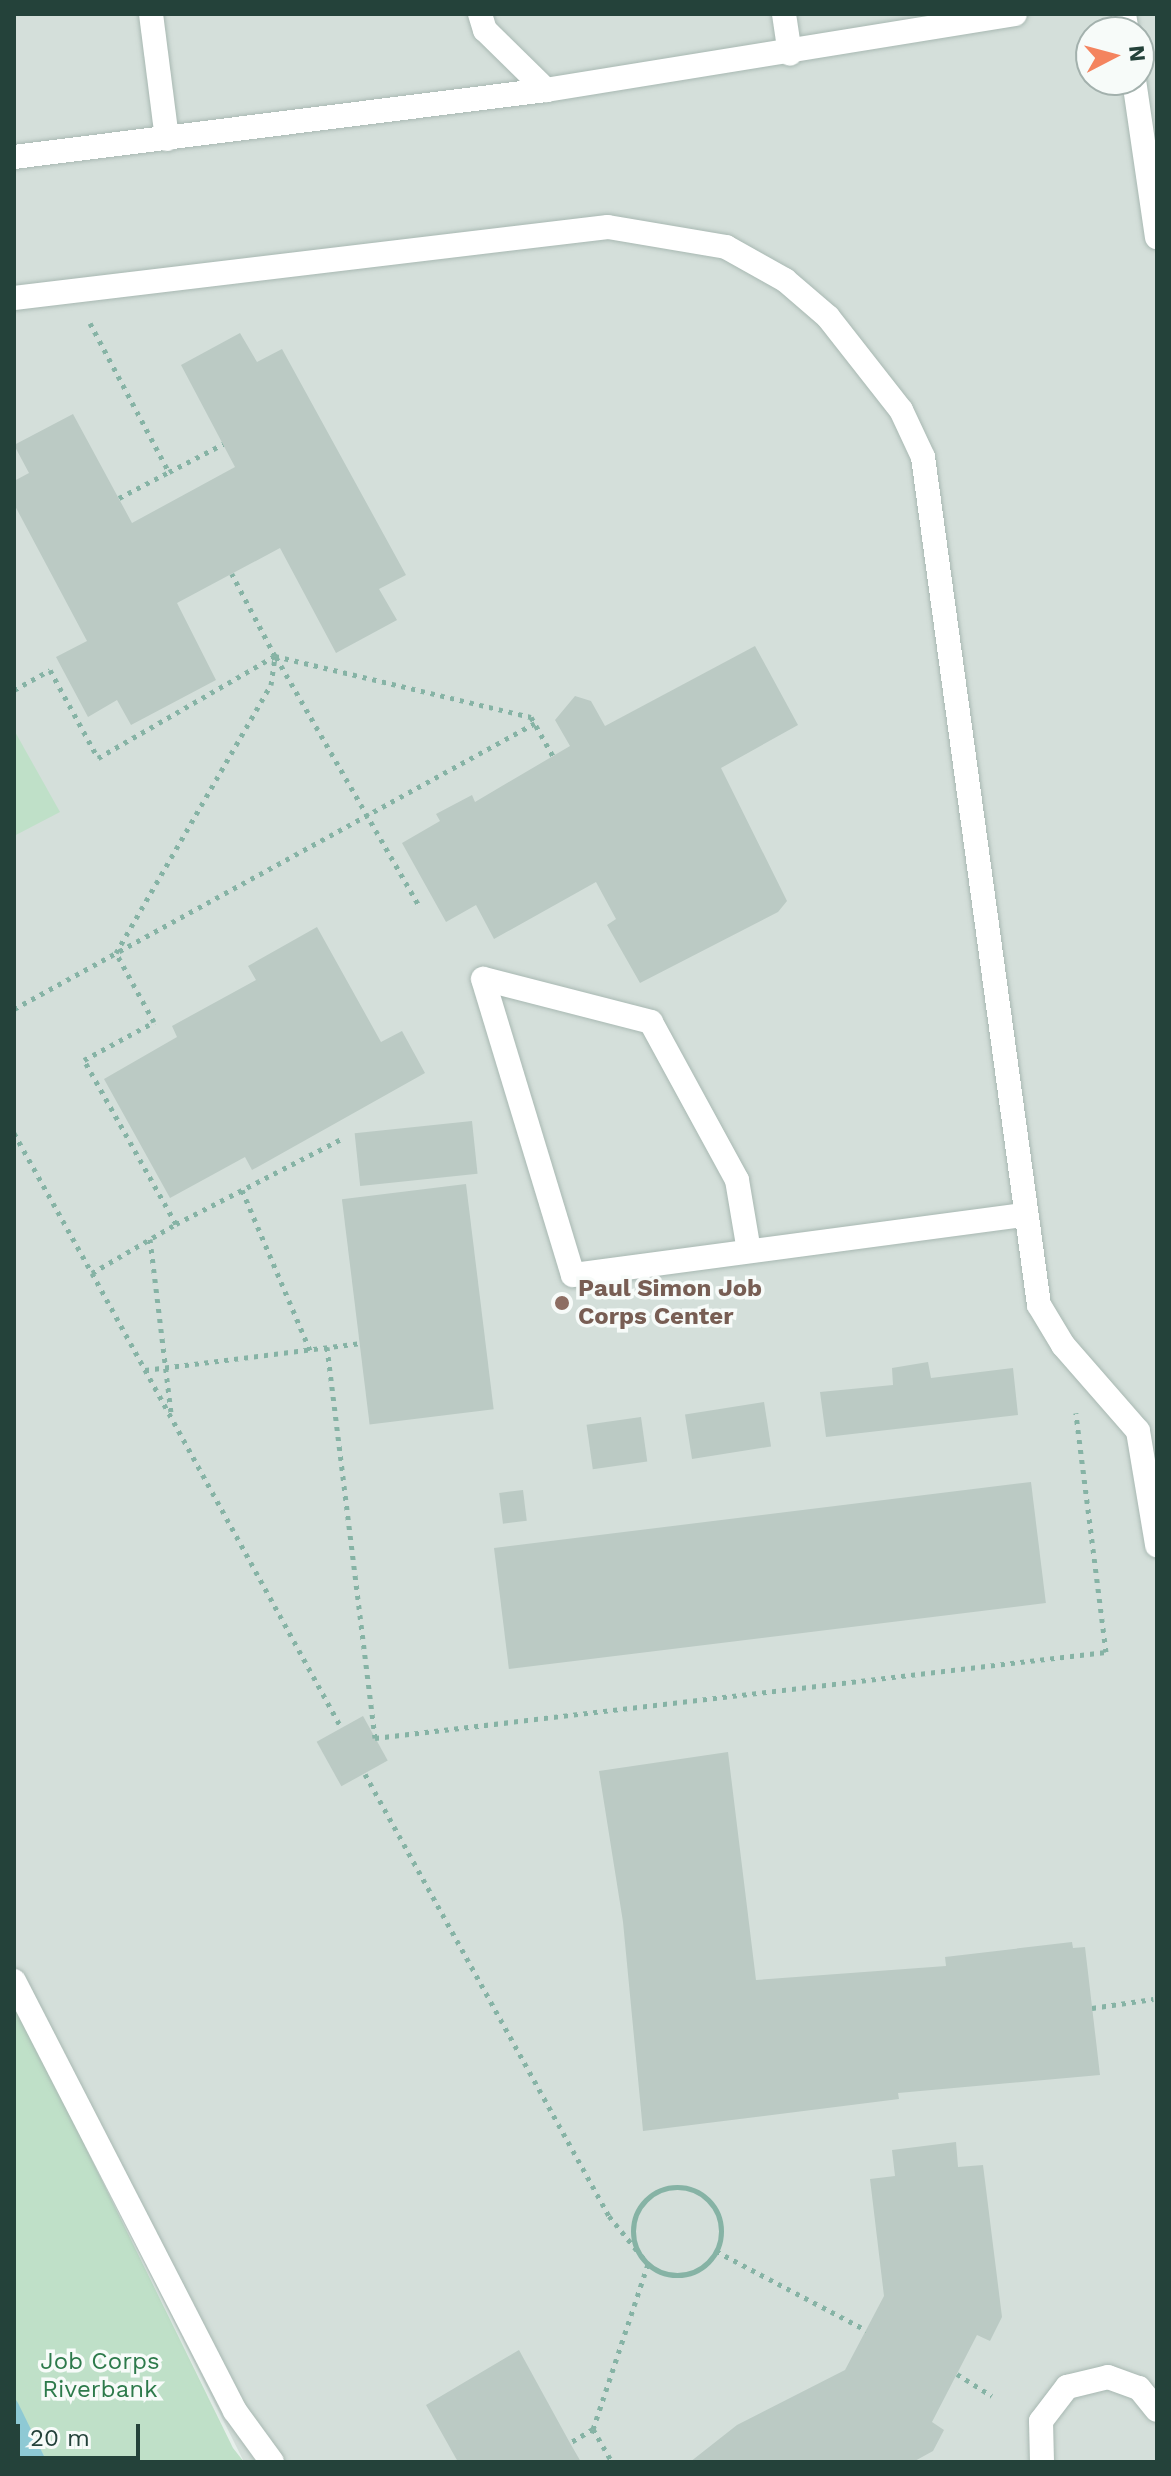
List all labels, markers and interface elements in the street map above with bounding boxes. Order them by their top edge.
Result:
north arrow [1075,16,1155,96]
text: N [1124,44,1151,63]
place label: Paul Simon Job Corps Center [578,1275,763,1331]
marker: Paul Simon Job Corps Center [553,1294,571,1312]
park label: Job Corps Riverbank [40,2348,160,2404]
scale bar [20,2408,144,2458]
text: 20 m [30,2424,90,2452]

